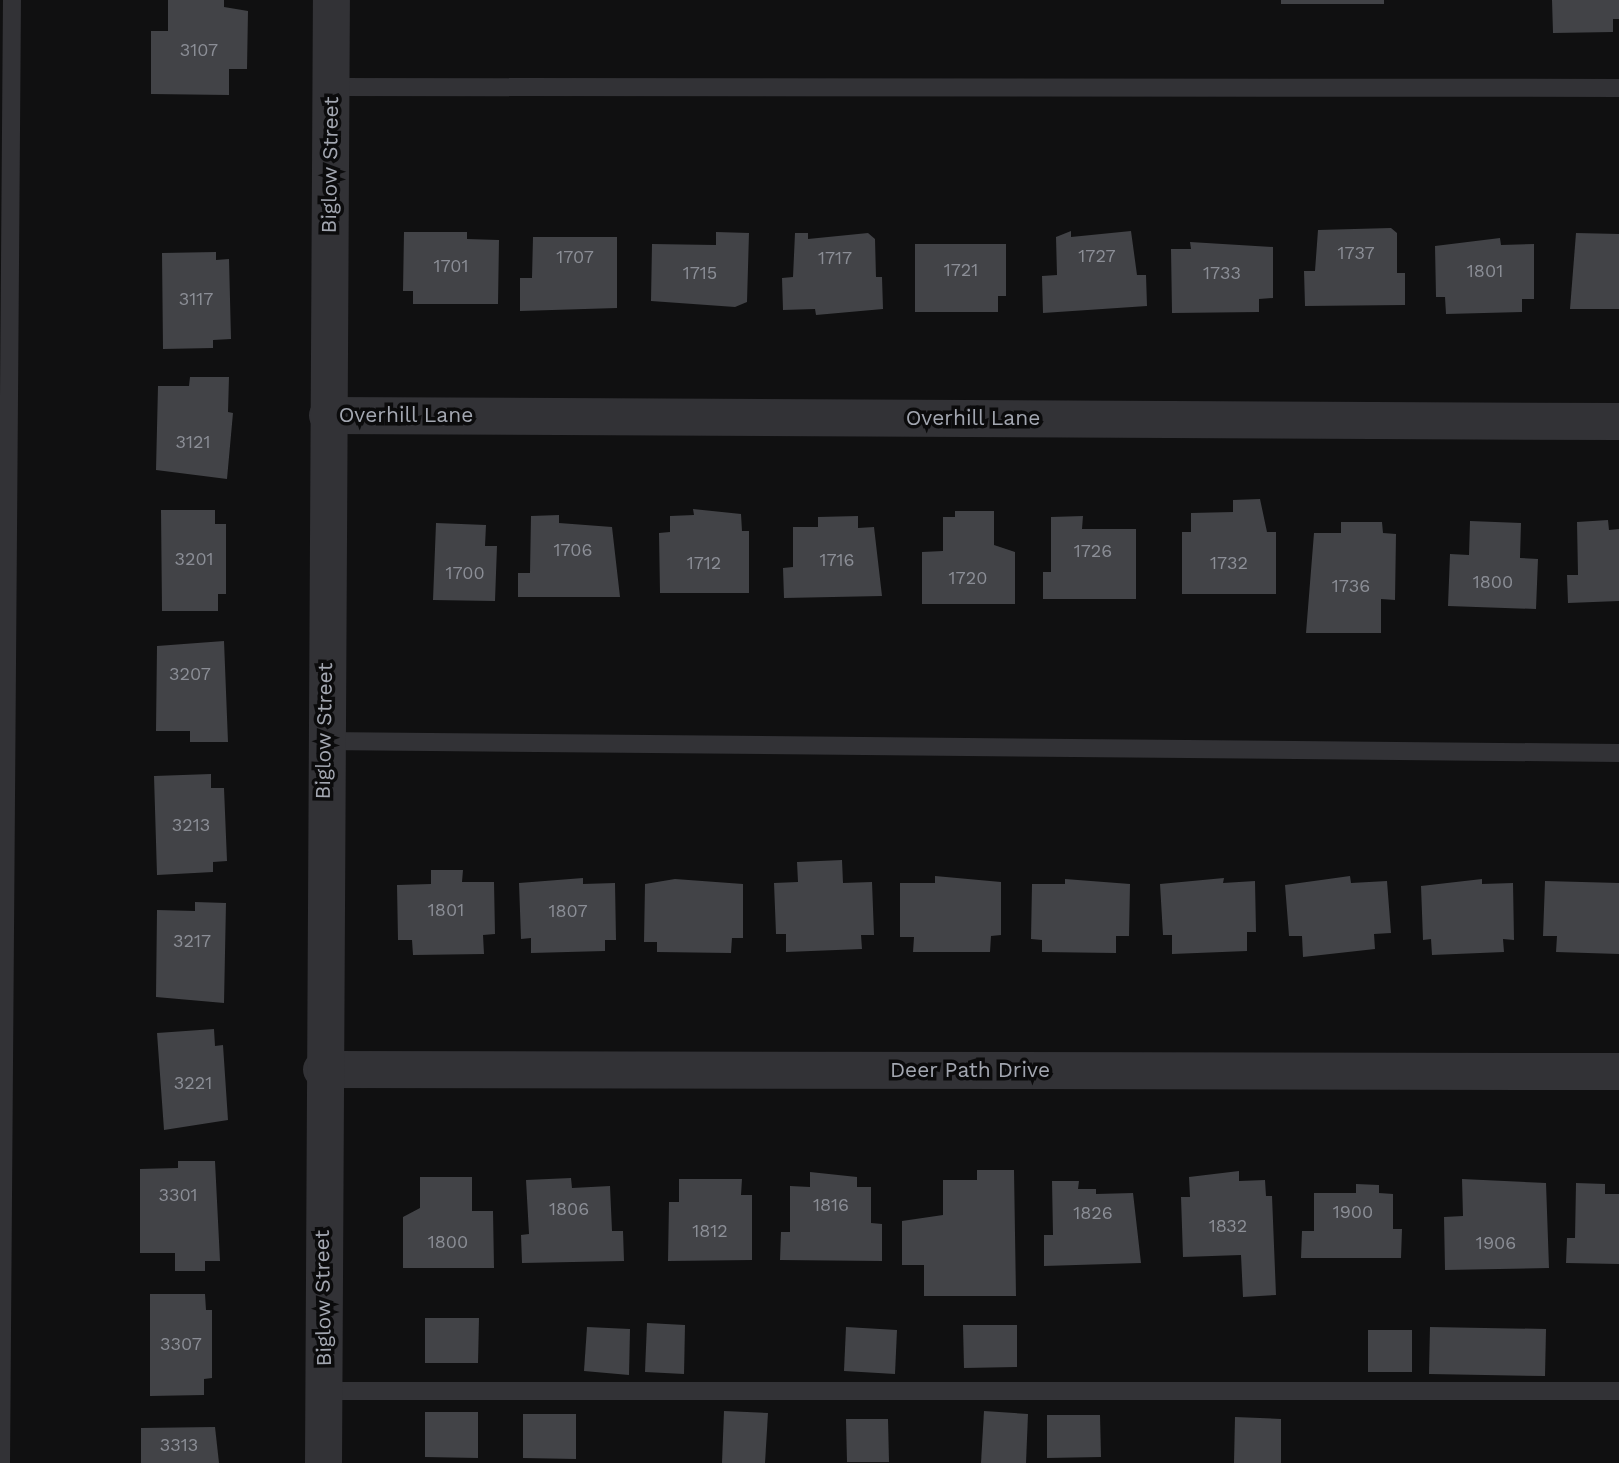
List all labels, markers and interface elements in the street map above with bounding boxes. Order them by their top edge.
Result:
house number: 3107 [180,39,218,61]
street label: Biglow Street [316,96,344,234]
house number: 1737 [1338,242,1374,264]
house number: 1727 [1078,245,1116,267]
house number: 1707 [556,246,594,268]
house number: 1717 [818,247,852,269]
house number: 1701 [434,255,468,277]
house number: 1721 [944,259,978,281]
house number: 1801 [1467,260,1503,282]
house number: 1715 [683,262,717,284]
house number: 1733 [1203,262,1241,284]
house number: 3117 [179,288,213,310]
street label: Overhill Lane [338,402,474,428]
street label: Overhill Lane [905,405,1041,431]
house number: 3121 [175,431,211,453]
house number: 1706 [554,539,592,561]
house number: 1726 [1074,540,1112,562]
house number: 3201 [174,548,214,570]
house number: 1716 [819,549,855,571]
house number: 1712 [687,552,721,574]
house number: 1732 [1210,552,1248,574]
house number: 1700 [445,562,485,584]
house number: 1720 [949,567,987,589]
house number: 1800 [1473,571,1513,593]
house number: 1736 [1332,575,1370,597]
street label: Biglow Street [310,662,338,800]
house number: 3207 [169,663,211,685]
house number: 3213 [172,814,210,836]
house number: 1801 [428,899,464,921]
house number: 1807 [548,900,588,922]
house number: 3217 [173,930,211,952]
street label: Deer Path Drive [890,1057,1050,1083]
house number: 3221 [174,1072,212,1094]
house number: 3301 [158,1184,198,1206]
house number: 1816 [813,1194,849,1216]
house number: 1806 [549,1198,589,1220]
house number: 1900 [1333,1201,1373,1223]
house number: 1826 [1073,1202,1113,1224]
house number: 1832 [1209,1215,1247,1237]
house number: 1812 [692,1220,728,1242]
street label: Biglow Street [309,1229,337,1367]
house number: 1800 [428,1231,468,1253]
house number: 1906 [1476,1232,1516,1254]
house number: 3307 [160,1333,202,1355]
house number: 3313 [160,1434,198,1456]

